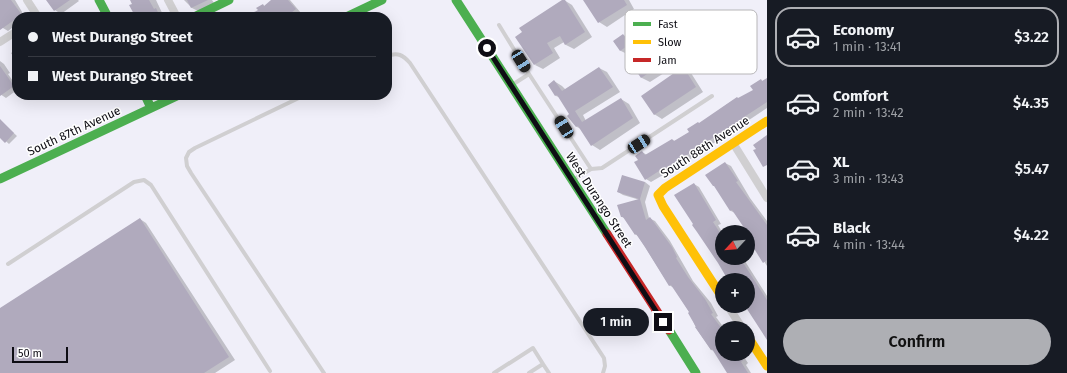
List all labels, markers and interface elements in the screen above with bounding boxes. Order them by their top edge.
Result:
legend [625,10,757,74]
text: Fast [658,18,678,31]
icon: car [785,19,821,55]
text: Economy [833,21,894,39]
text: West Durango Street [52,28,193,46]
text: $3.22 [1014,28,1049,46]
text: Slow [658,36,682,49]
route start [478,39,496,57]
text: 1 min · 13:41 [833,39,901,54]
car [510,48,532,74]
text: Jam [658,54,677,67]
text: West Durango Street [52,67,193,85]
icon: car [785,85,821,121]
text: Comfort [833,87,889,105]
text: $4.35 [1013,94,1049,112]
street label: South 87th Avenue [25,103,123,159]
text: 2 min · 13:42 [833,105,904,120]
street label: South 88th Avenue [658,113,752,181]
car [553,114,575,140]
car [626,132,652,156]
street label: West Durango Street [563,150,635,251]
icon: car [785,151,821,187]
text: XL [833,153,849,171]
text: $5.47 [1015,160,1049,178]
text: 3 min · 13:43 [833,171,904,186]
icon: car [785,217,821,253]
text: Black [833,219,870,237]
north arrow [715,225,755,265]
map controls [715,225,755,361]
text: $4.22 [1014,226,1049,244]
text: 4 min · 13:44 [833,237,905,252]
button: + [715,273,755,313]
callout: 1 min [583,308,649,336]
route end [654,313,672,331]
text: 1 min [600,314,632,329]
button: Confirm [783,319,1051,365]
button: − [715,321,755,361]
scale bar [12,345,68,364]
text: 50 m [18,347,42,360]

